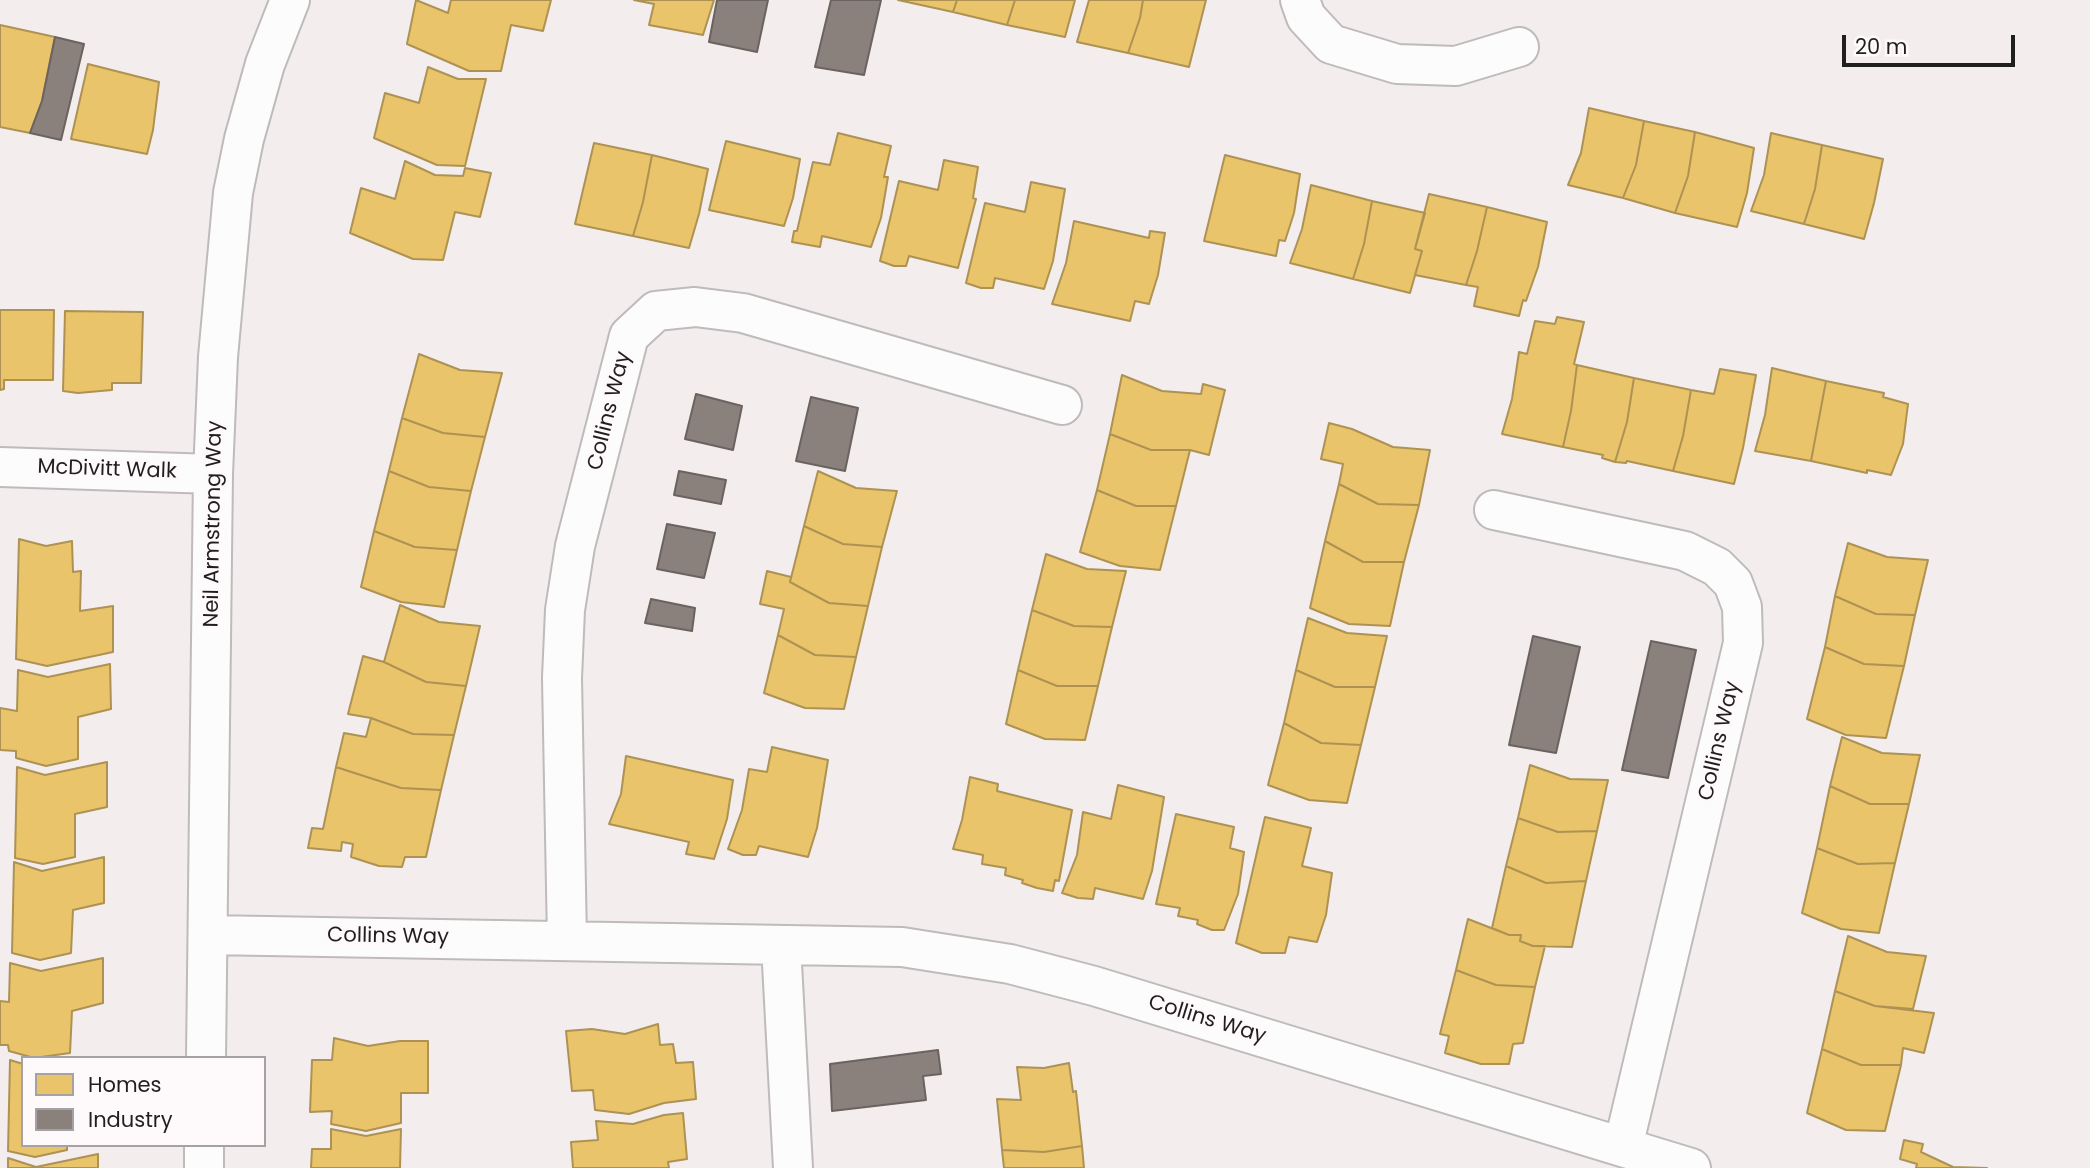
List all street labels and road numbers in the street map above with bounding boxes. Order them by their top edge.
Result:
street label: Collins Way [583,349,637,473]
street label: Neil Armstrong Way [200,420,228,628]
street label: McDivitt Walk [37,455,177,485]
street label: Collins Way [1694,679,1746,803]
street label: Collins Way [327,923,449,951]
street label: Collins Way [1145,990,1269,1050]

